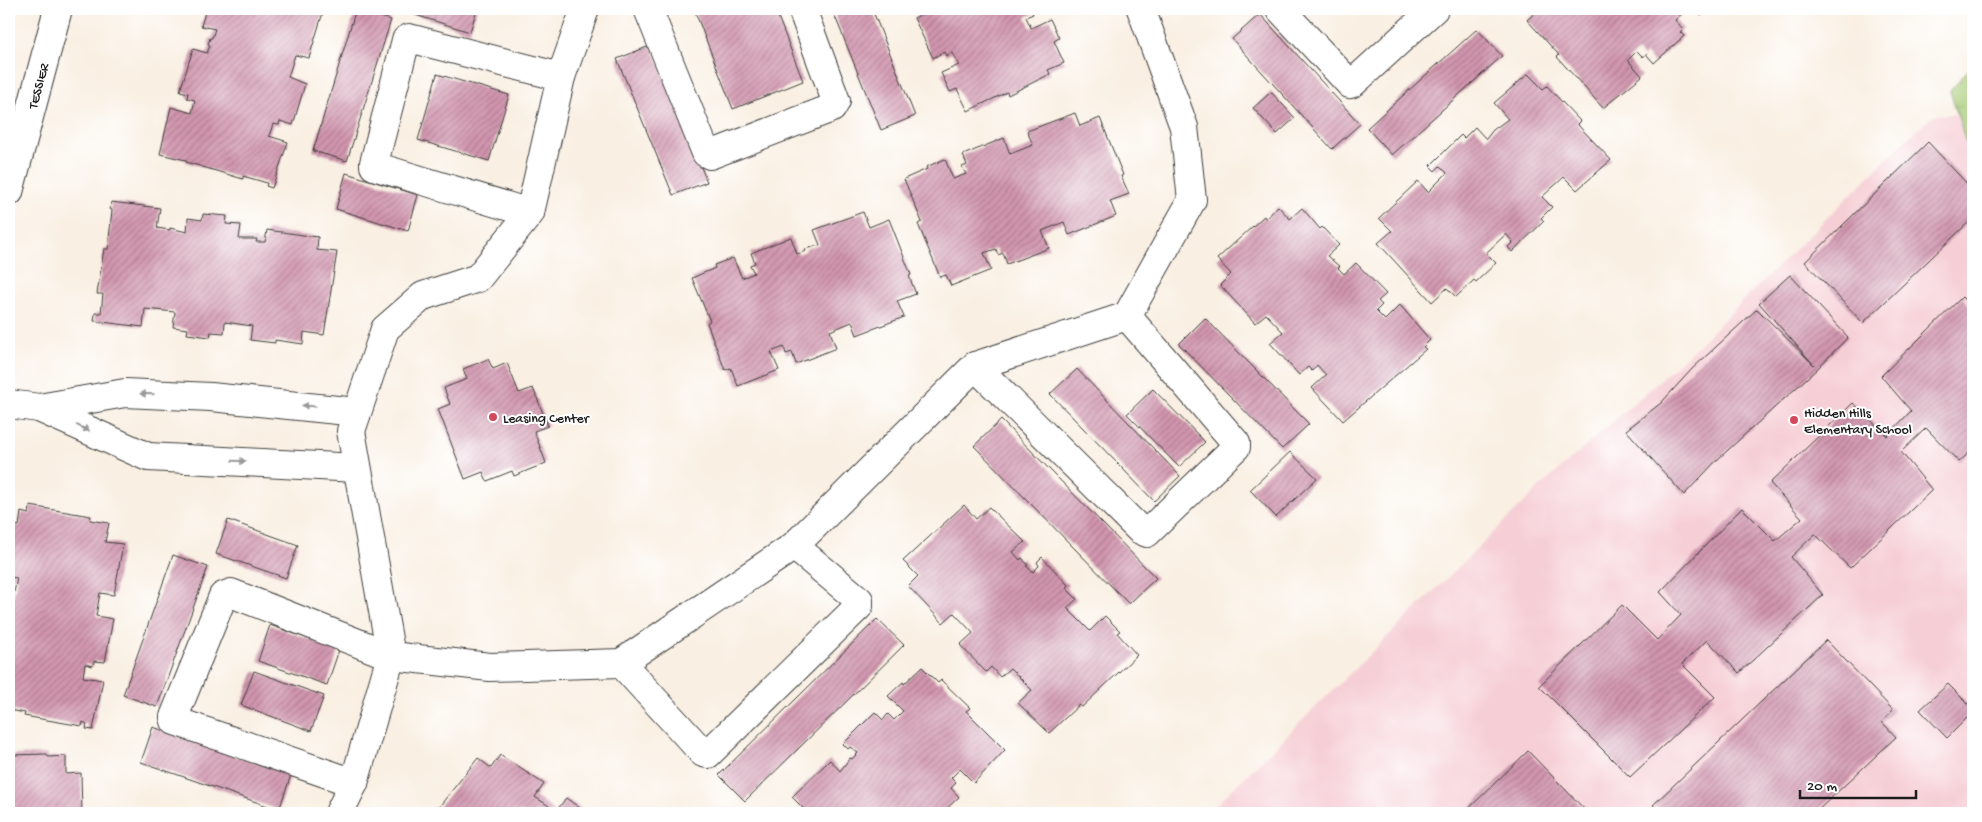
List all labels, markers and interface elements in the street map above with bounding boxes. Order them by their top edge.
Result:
street label: TESSIER [25,61,54,112]
one-way arrow [139,390,155,398]
one-way arrow [301,402,317,410]
place label: Hidden Hills Elementary School [1804,406,1912,439]
marker: Leasing Center [487,411,499,423]
place label: Leasing Center [503,411,590,428]
marker: Hidden Hills Elementary School [1788,414,1800,426]
one-way arrow [76,424,90,432]
one-way arrow [231,457,247,465]
scale bar [1800,767,1916,799]
text: 20 m [1807,778,1837,796]

